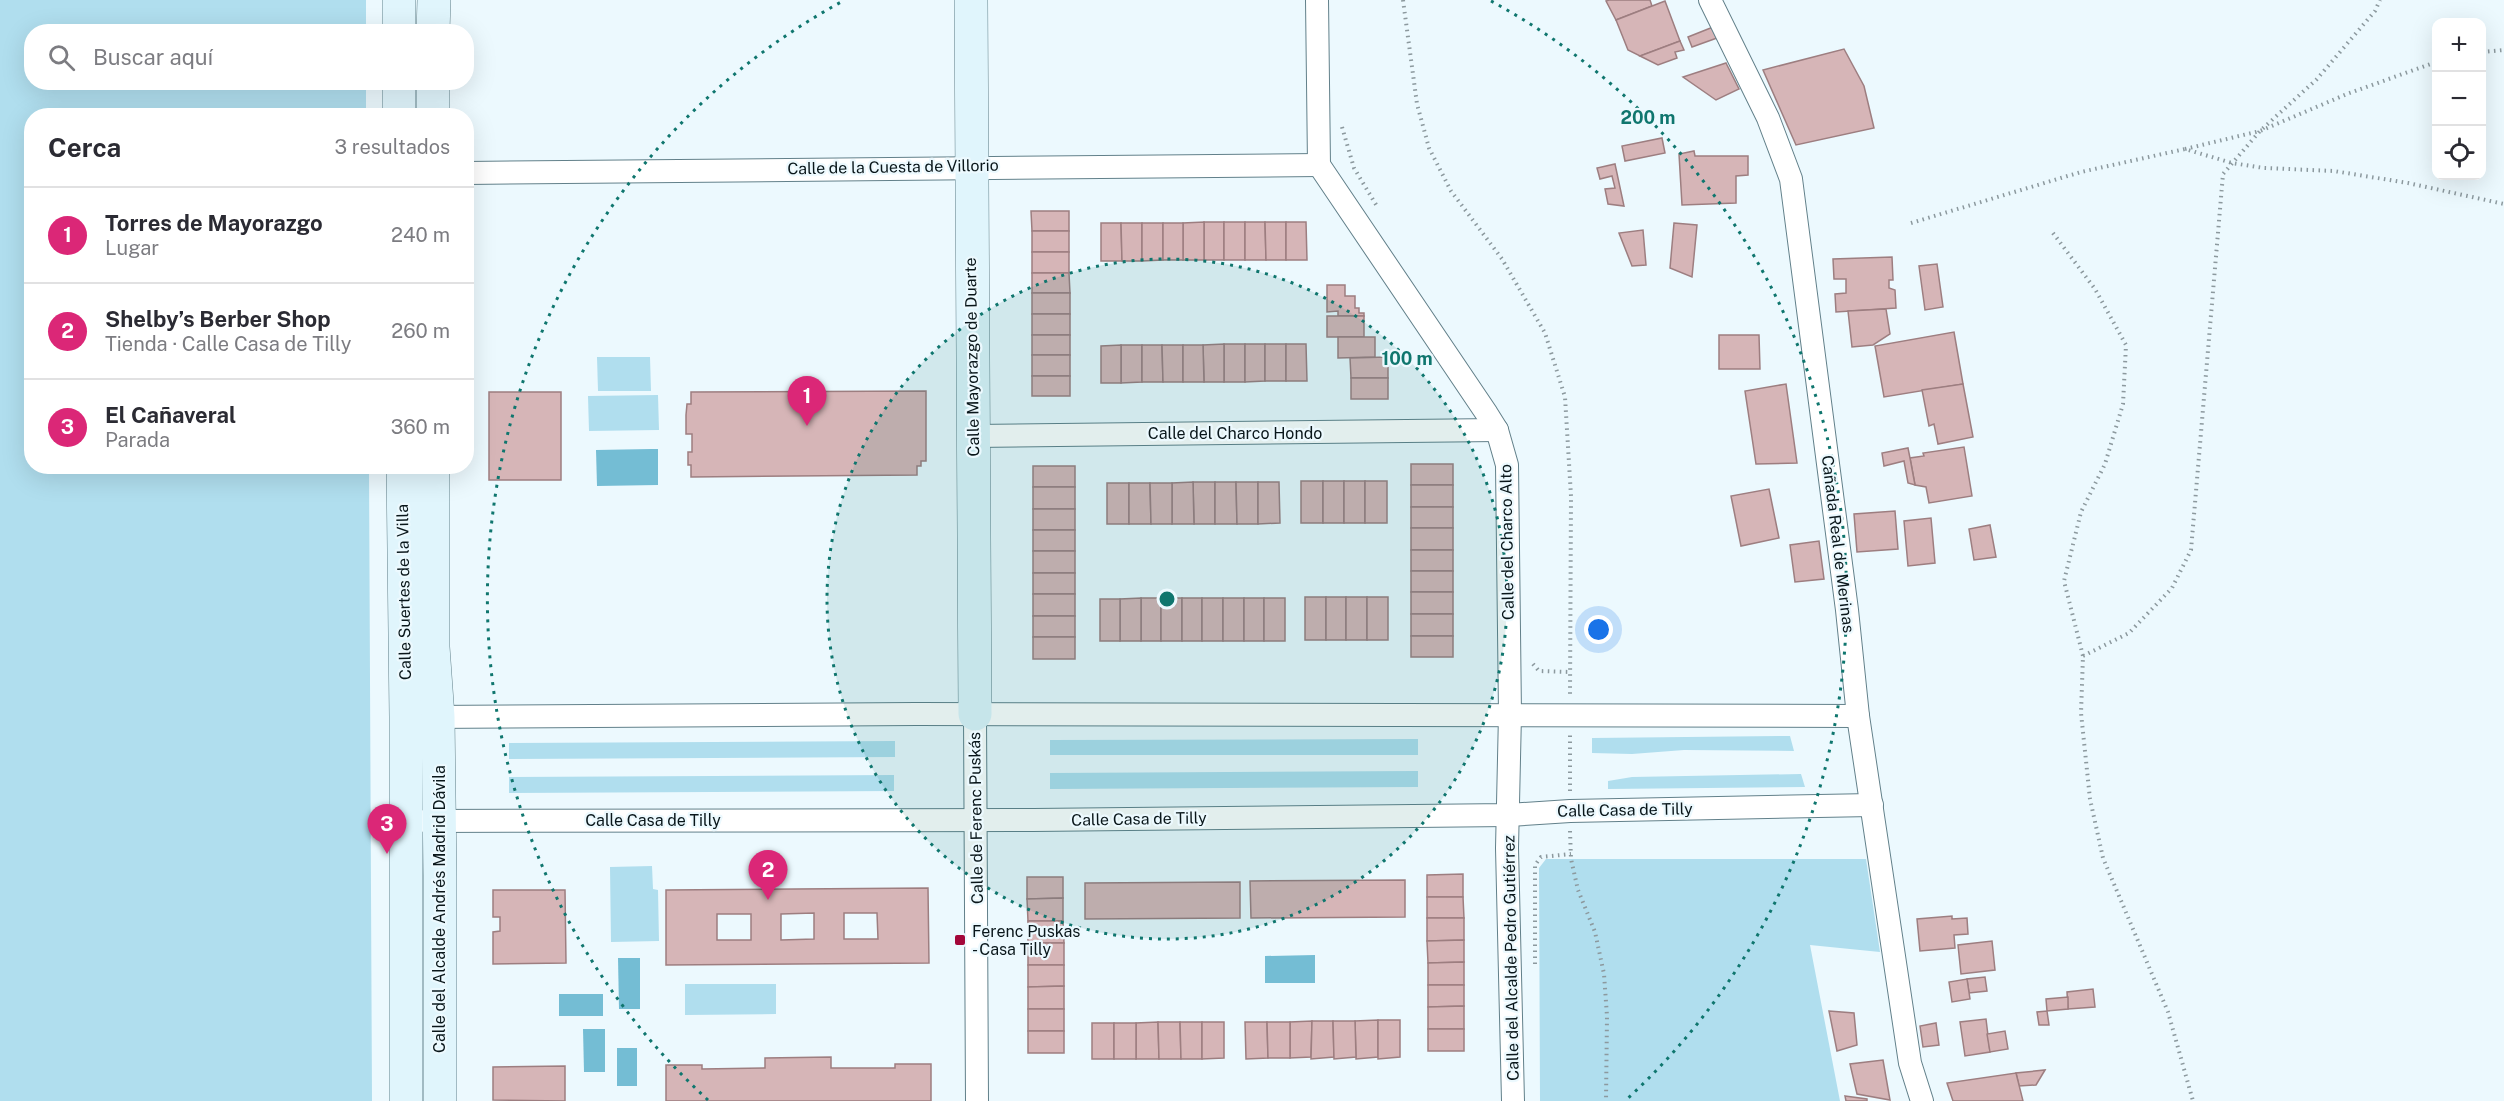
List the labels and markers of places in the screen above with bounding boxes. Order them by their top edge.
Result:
pin: 1 [788,376,826,426]
centre of rings [1157,589,1177,609]
pin: 3 [368,804,406,854]
pin: 2 [748,850,788,900]
place label: Ferenc Puskas - Casa Tilly [972,922,1080,959]
marker: Ferenc Puskas - Casa Tilly [953,933,967,947]

